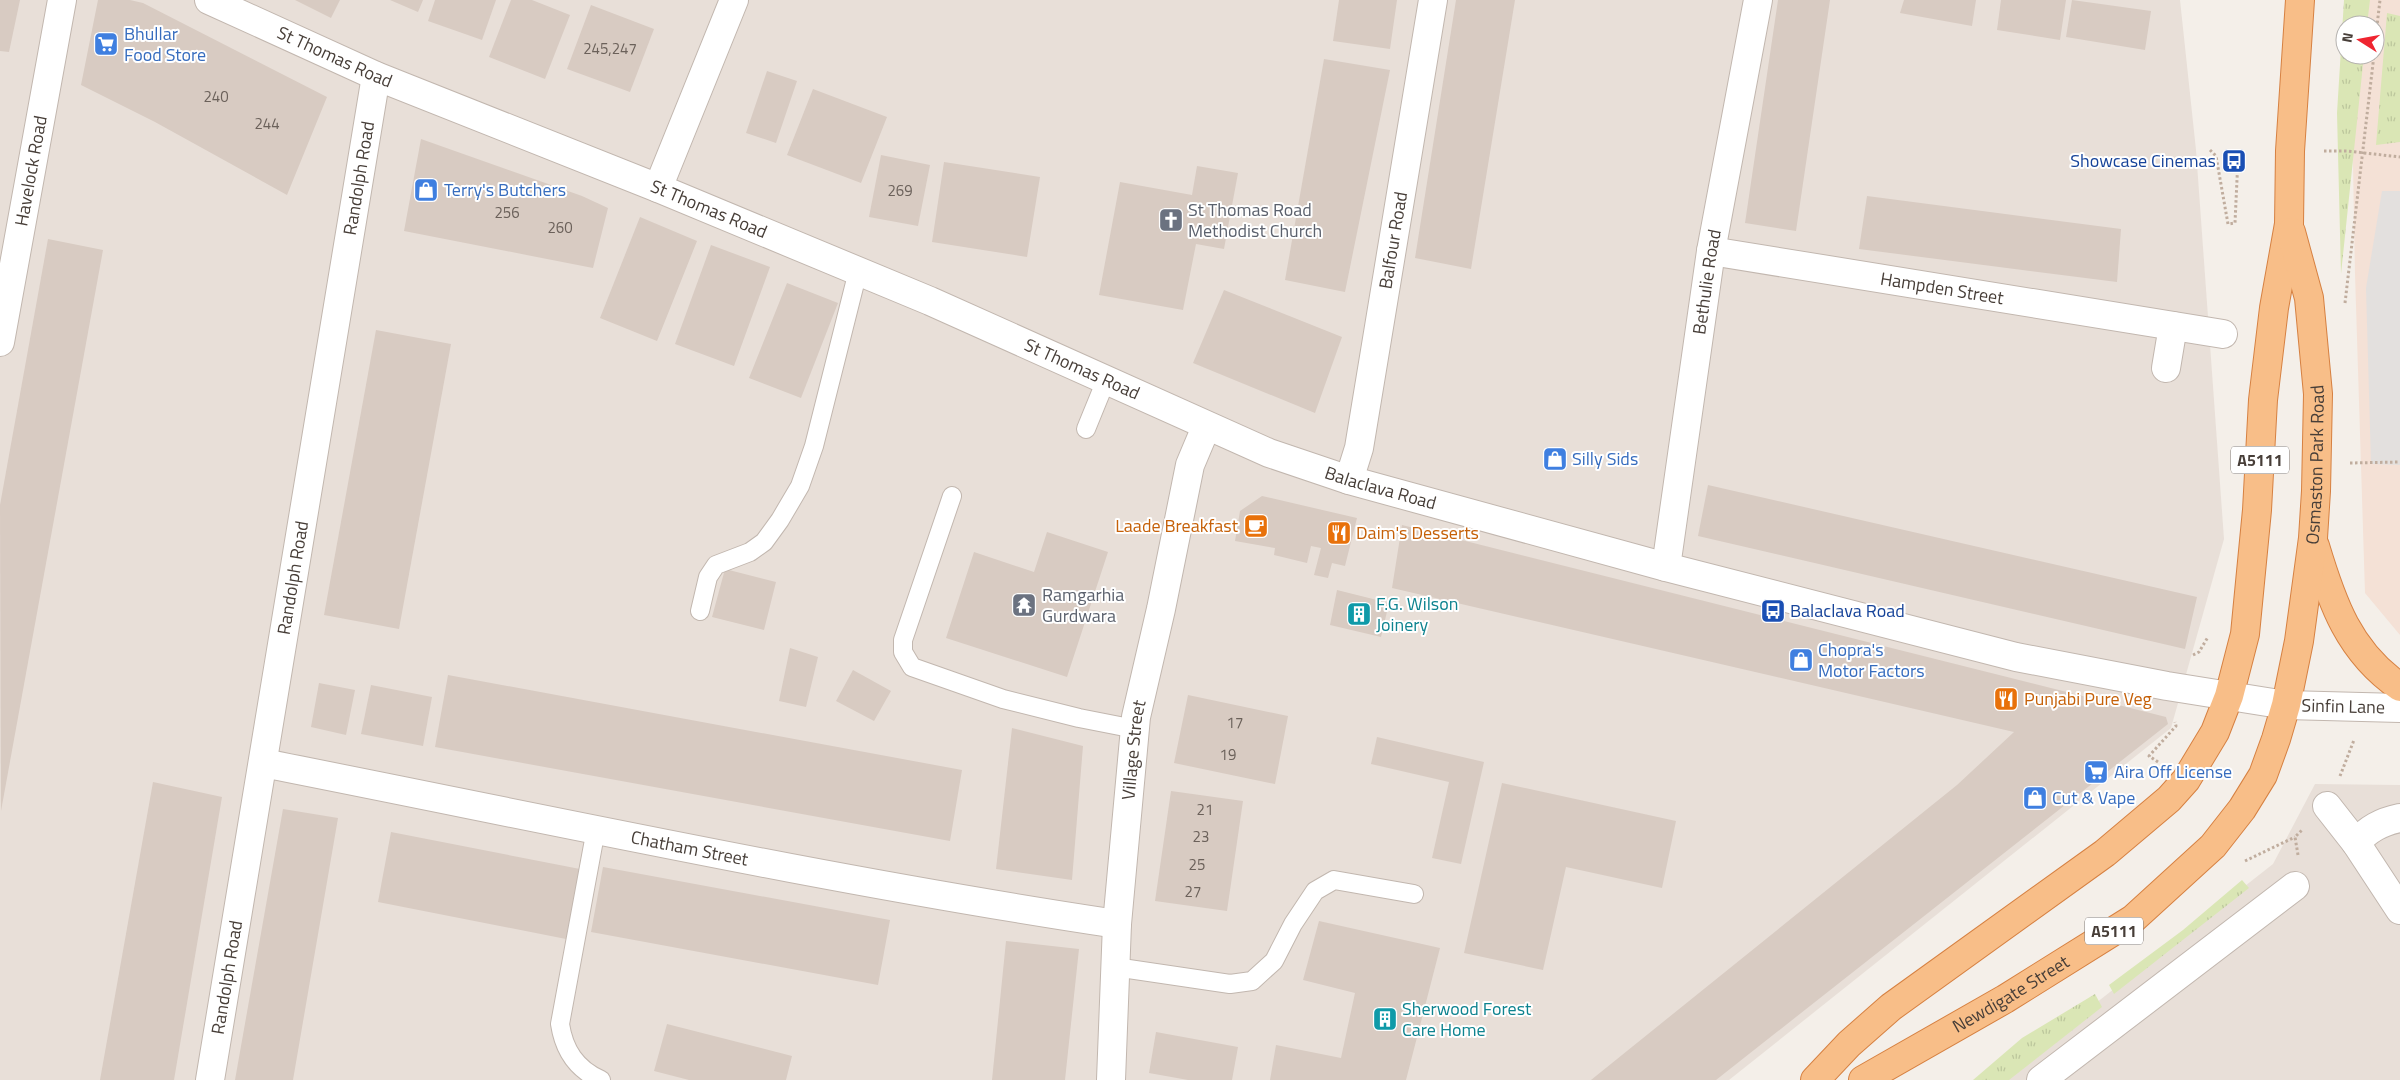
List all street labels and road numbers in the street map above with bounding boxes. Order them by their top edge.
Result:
street label: St Thomas Road [273,19,397,94]
street label: Havelock Road [7,113,54,228]
street label: Randolph Road [336,119,381,237]
street label: St Thomas Road [647,172,772,245]
street label: Balfour Road [1371,190,1414,291]
street label: Bethulie Road [1685,227,1728,336]
street label: Hampden Street [1878,265,2006,311]
street label: St Thomas Road [1020,331,1144,406]
street label: Osmaston Park Road [2298,384,2331,546]
road number: A5111 [2231,446,2289,474]
street label: Balaclava Road [1321,459,1440,516]
street label: Randolph Road [270,519,315,637]
street label: Sinfin Lane [2301,691,2385,721]
street label: Village Street [1114,696,1153,801]
street label: Chatham Street [629,823,751,873]
street label: Randolph Road [204,918,249,1036]
road number: A5111 [2085,918,2143,944]
street label: Newdigate Street [1947,948,2075,1039]

